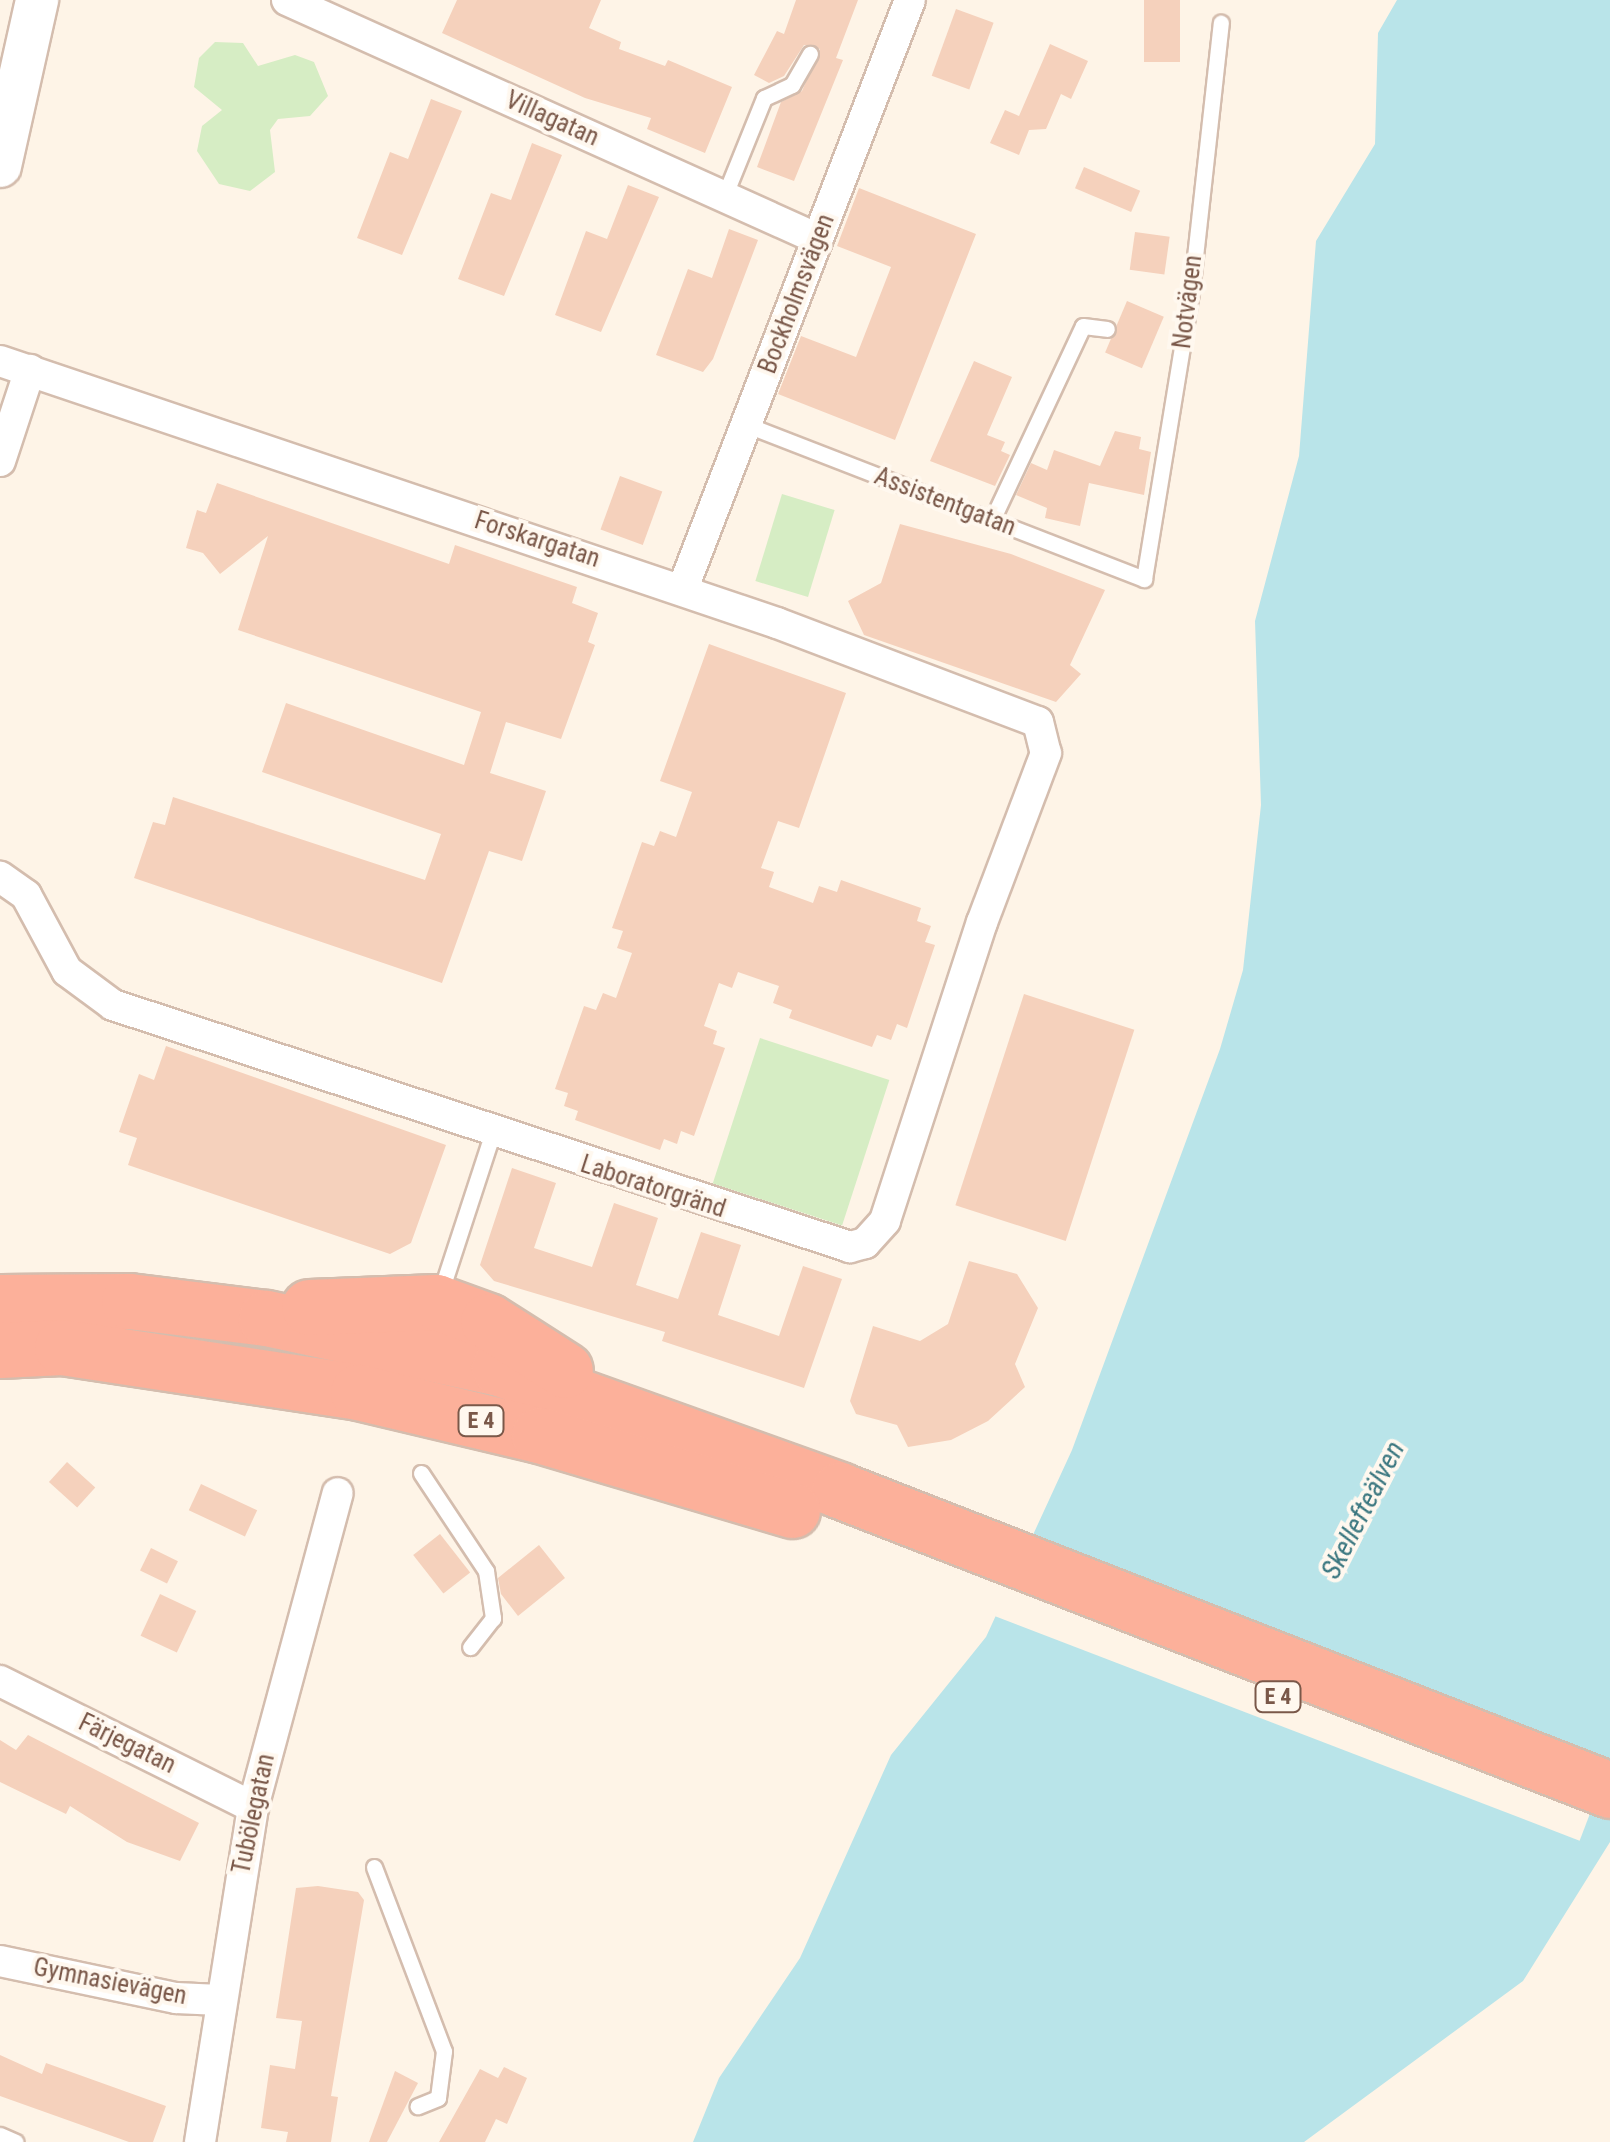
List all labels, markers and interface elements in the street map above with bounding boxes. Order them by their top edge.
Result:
street label: Villagatan [501,85,603,153]
street label: Bockholmsvägen [753,210,841,378]
street label: Notvägen [1167,253,1209,351]
street label: Assistentgatan [870,461,1020,543]
street label: Forskargatan [471,506,603,574]
street label: Laboratorgränd [577,1149,729,1225]
road number: E 4 [456,1404,506,1438]
water label: Skellefteälven [1314,1436,1412,1584]
road number: E 4 [1253,1680,1303,1714]
street label: Färjegatan [74,1708,180,1780]
street label: Tubölegatan [227,1751,281,1877]
street label: Gymnasievägen [31,1952,189,2012]

